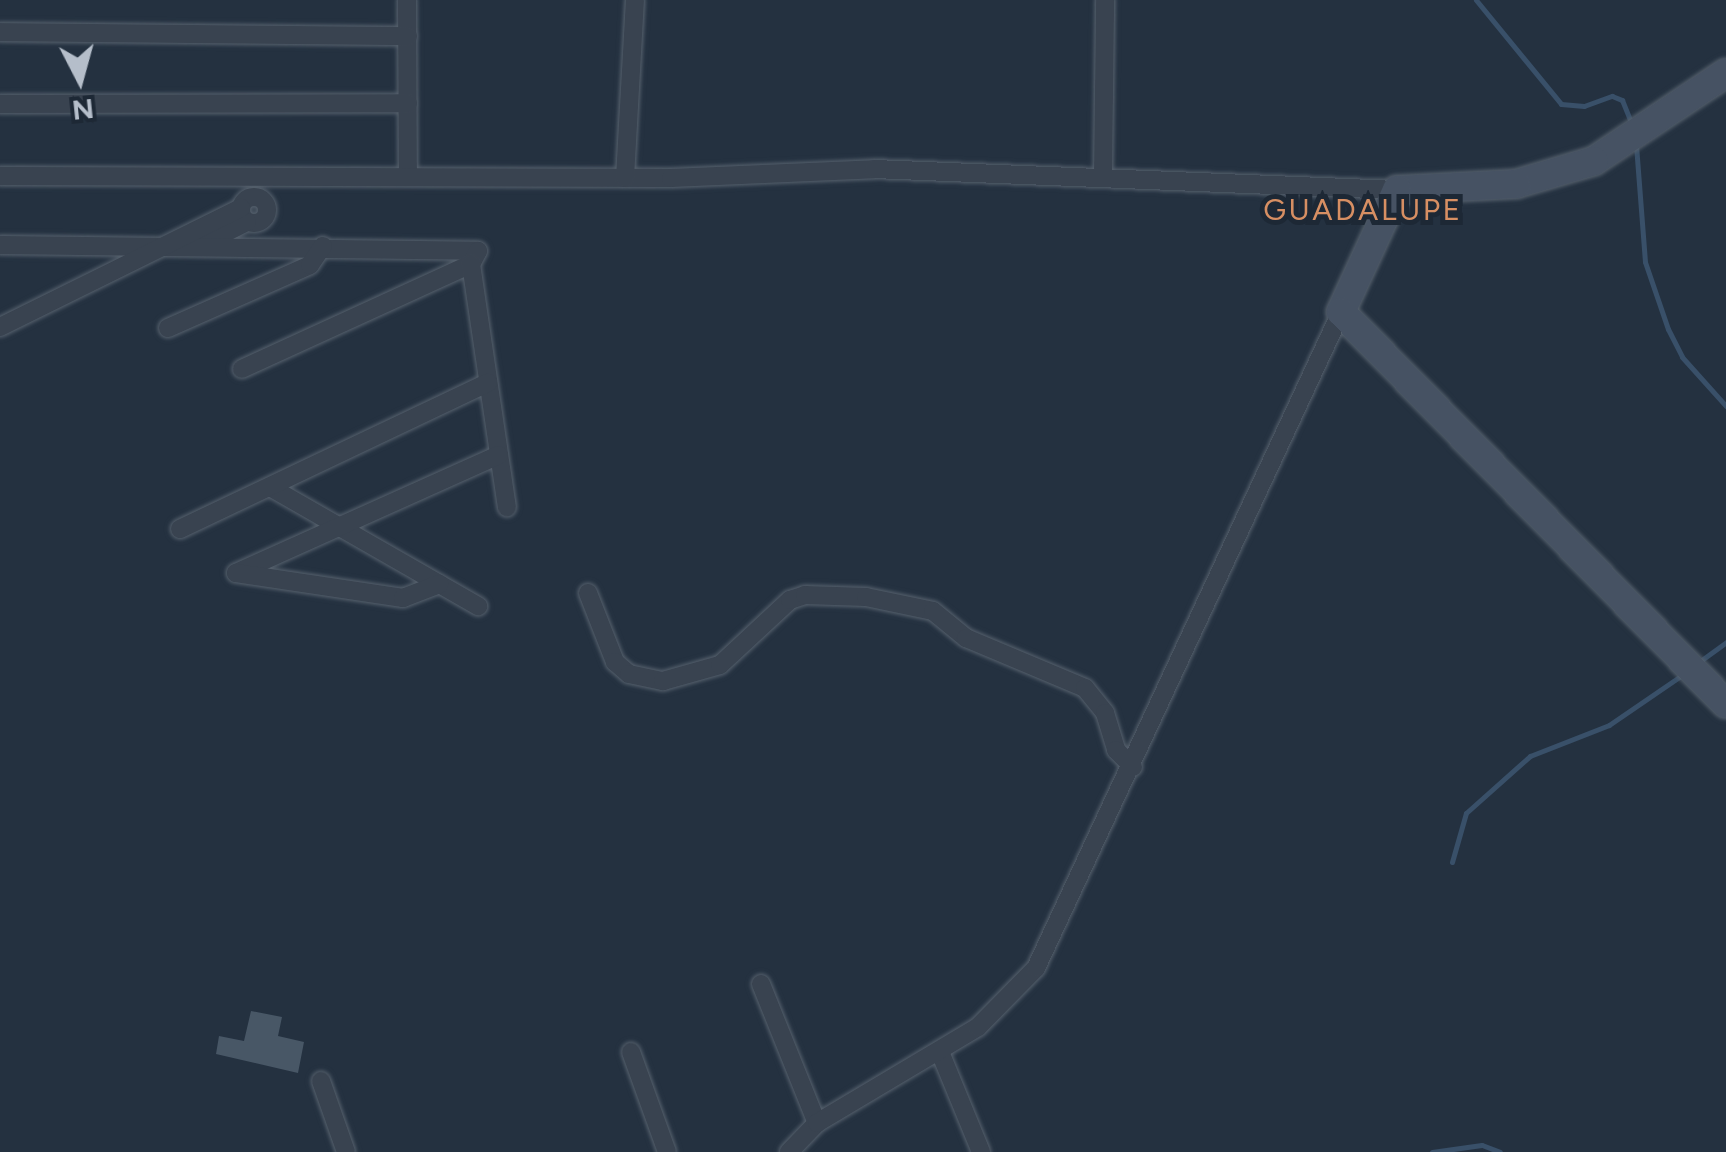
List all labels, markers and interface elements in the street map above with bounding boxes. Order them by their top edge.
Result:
north arrow [30,30,130,130]
text: N [71,92,96,128]
district label: GUADALUPE [1263,192,1463,228]

